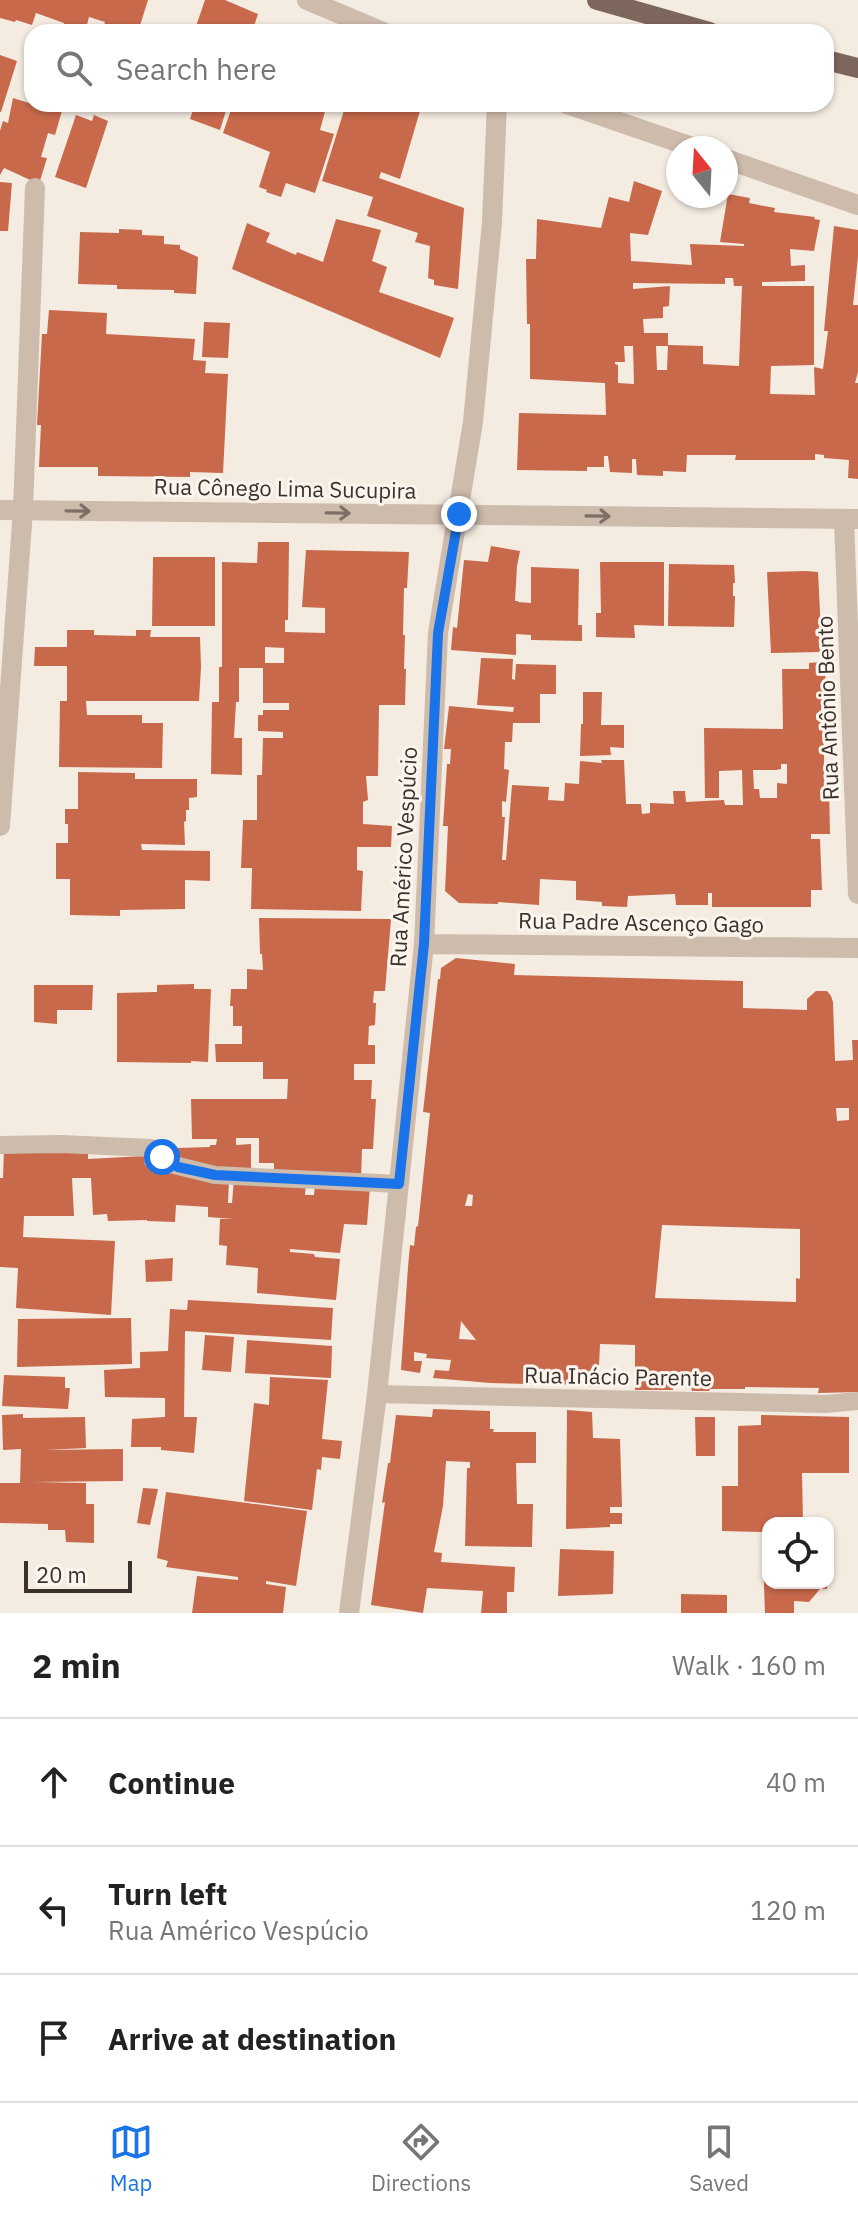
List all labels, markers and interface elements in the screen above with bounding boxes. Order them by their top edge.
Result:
search box [24,24,834,112]
icon: search [52,46,96,90]
text: Search here [116,49,277,88]
north arrow [666,136,738,208]
street label: Rua Cônego Lima Sucupira [153,471,417,505]
route end [441,496,477,532]
one-way arrow [64,503,91,518]
one-way arrow [324,505,351,521]
one-way arrow [584,508,611,524]
street label: Rua Antônio Bento [809,615,845,801]
street label: Rua Américo Vespúcio [383,746,423,968]
street label: Rua Padre Ascenço Gago [518,905,764,939]
route start [144,1139,180,1175]
street label: Rua Inácio Parente [524,1360,712,1392]
map controls [762,1517,834,1589]
button: locate [762,1517,834,1589]
scale bar [24,1557,132,1593]
text: 20 m [36,1560,87,1589]
text: 2 min [32,1643,121,1687]
text: Walk · 160 m [672,1648,826,1682]
icon: ahead [32,1760,76,1804]
text: Continue [108,1763,235,1802]
text: 40 m [766,1765,826,1799]
text: Turn left [108,1874,227,1913]
icon: left [32,1888,76,1932]
text: 120 m [750,1893,826,1927]
text: Rua Américo Vespúcio [108,1913,369,1947]
icon: arrive [32,2016,76,2060]
text: Arrive at destination [108,2019,396,2058]
tab: Map [109,2120,153,2197]
tab: Directions [371,2120,471,2197]
tab: Saved [689,2120,749,2197]

